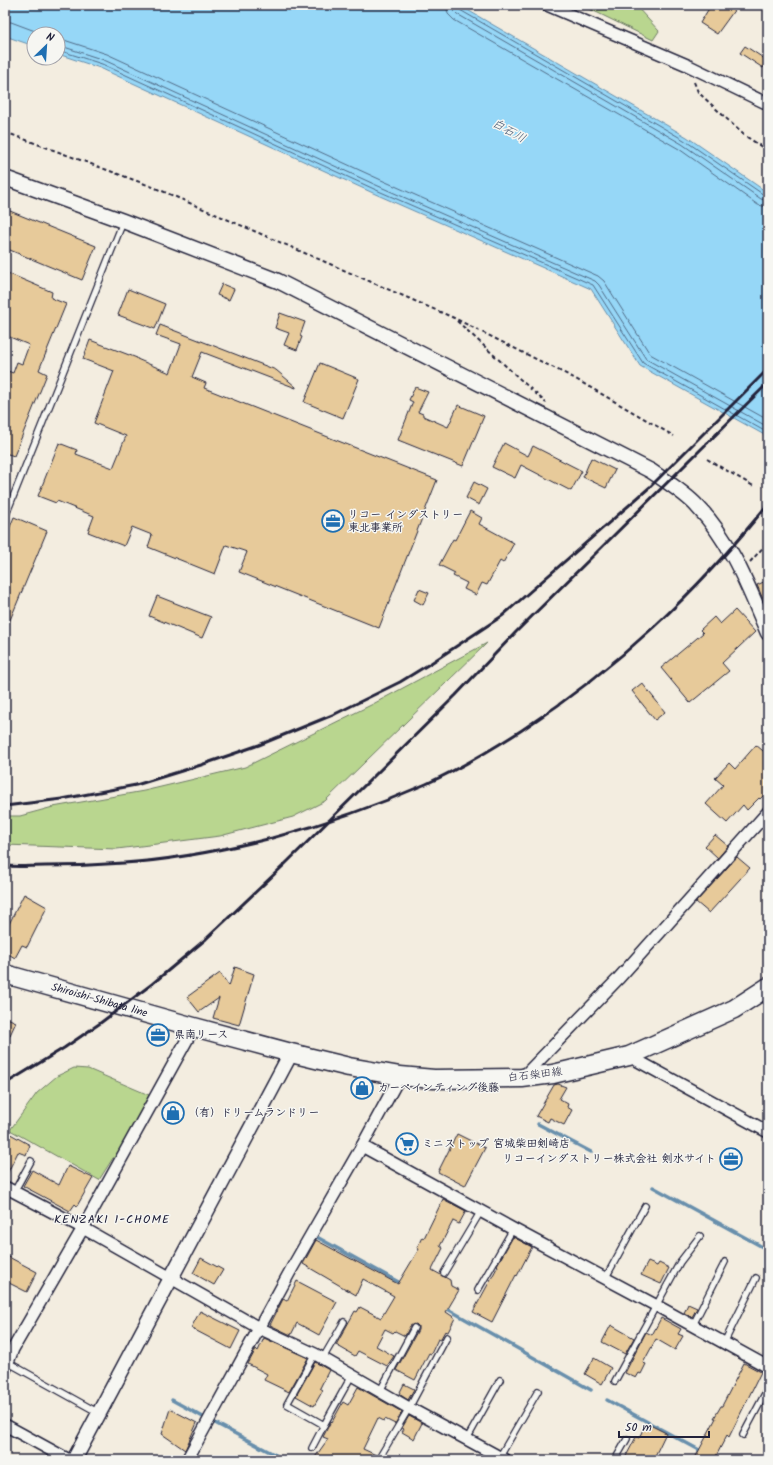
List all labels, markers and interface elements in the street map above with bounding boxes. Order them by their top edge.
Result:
north arrow [26,26,66,66]
text: N [43,28,57,47]
water label: 白石川 [489,114,529,148]
place label: リコー インダストリー 東北事業所 [348,506,463,537]
office icon: リコー インダストリー 東北事業所 [320,508,346,534]
street label: Shiroishi-Shibata line [49,978,150,1023]
office icon: 県南リース [145,1022,171,1048]
place label: 県南リース [174,1026,228,1044]
street label: 白石柴田線 [507,1063,563,1087]
shop icon: カーペインティング後藤 [349,1075,375,1101]
place label: カーペインティング後藤 [378,1079,499,1097]
shop icon: （有）ドリームランドリー [160,1100,186,1126]
place label: （有）ドリームランドリー [188,1104,319,1122]
supermarket icon: ミニストップ 宮城柴田剣崎店 [394,1131,420,1157]
place label: ミニストップ 宮城柴田剣崎店 [422,1135,570,1153]
office icon: リコーインダストリー株式会社 剣水サイト [718,1146,744,1172]
place label: リコーインダストリー株式会社 剣水サイト [503,1150,716,1168]
district label: KENZAKI 1-CHOME [54,1210,170,1229]
scale bar [619,1413,709,1439]
text: 50 m [625,1418,652,1437]

